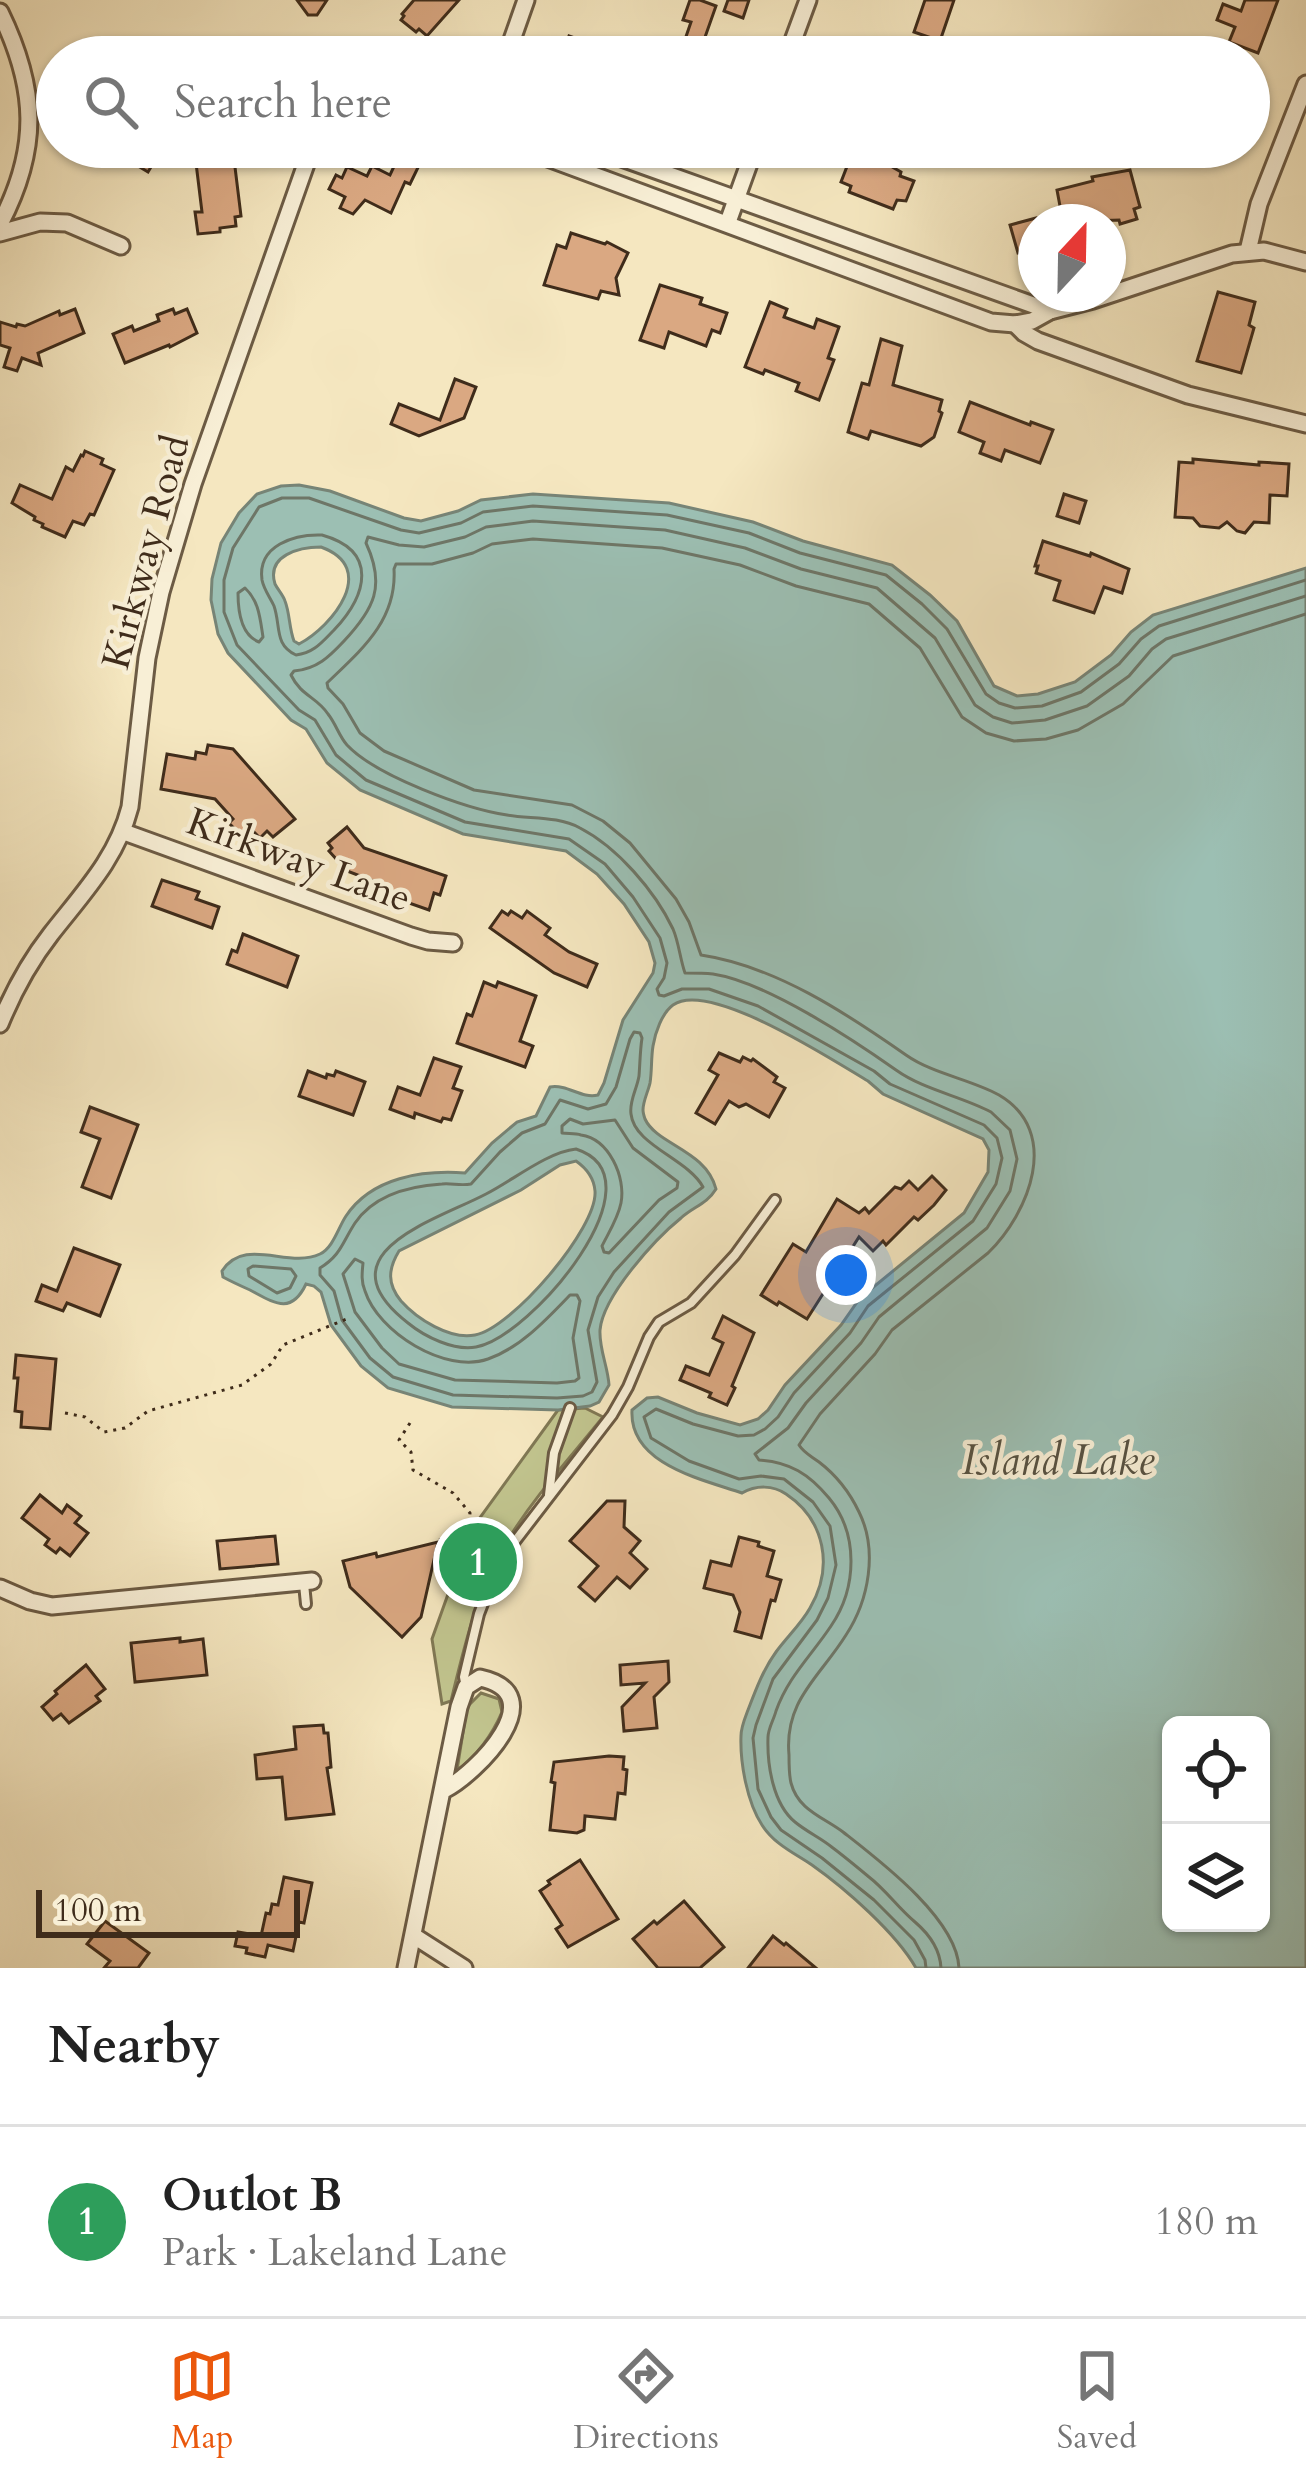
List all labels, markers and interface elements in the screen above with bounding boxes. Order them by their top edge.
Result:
search box [36,36,1270,168]
icon: search [78,69,144,135]
text: Search here [174,72,392,133]
north arrow [1018,204,1126,312]
street label: Kirkway Road [89,429,203,675]
street label: Kirkway Lane [180,795,418,925]
your location [816,1245,876,1305]
water label: Island Lake [962,1432,1155,1489]
pin: 1 [439,1517,517,1607]
map controls [1162,1716,1270,1932]
button: locate [1162,1716,1270,1824]
button: layers [1162,1824,1270,1932]
scale bar [36,1884,300,1937]
text: 100 m [54,1888,141,1933]
text: Nearby [48,2011,220,2081]
text: Outlot B [162,2165,342,2226]
text: 1 [77,2195,97,2248]
text: 180 m [1155,2195,1258,2248]
text: Park · Lakeland Lane [162,2226,507,2279]
tab: Map [169,2343,235,2460]
tab: Directions [573,2343,719,2460]
tab: Saved [1057,2343,1137,2460]

